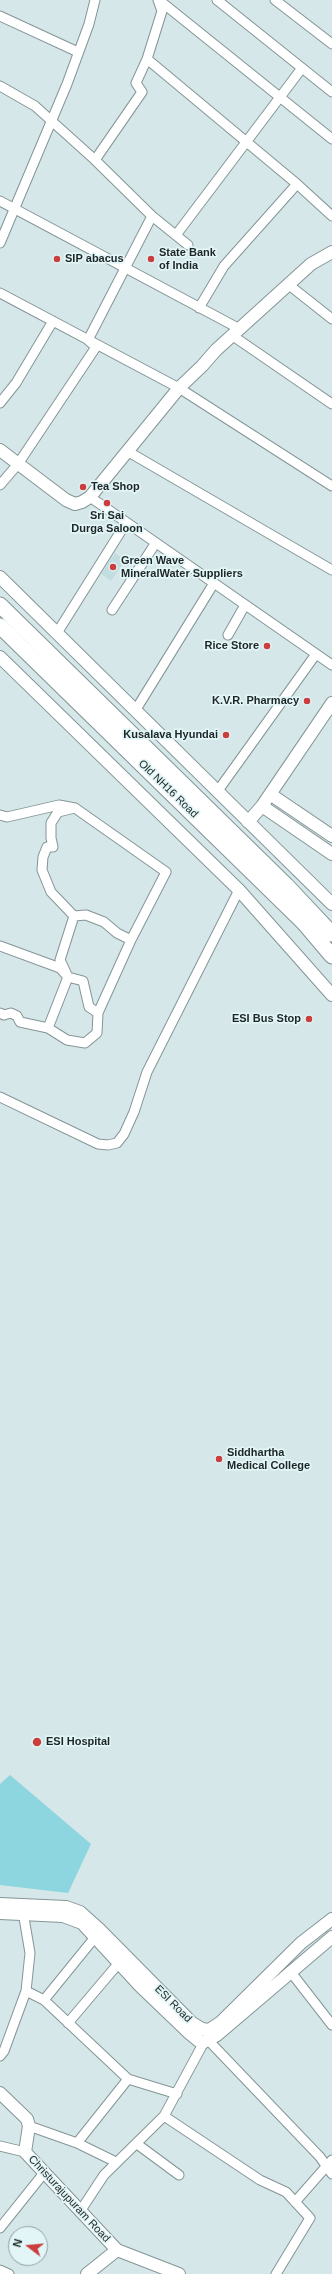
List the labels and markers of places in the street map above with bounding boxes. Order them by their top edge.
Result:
place label: State Bank of India [159,246,216,272]
place label: SIP abacus [65,252,124,266]
marker: SIP abacus [52,254,62,264]
marker: State Bank of India [146,254,156,264]
place label: Tea Shop [91,480,140,494]
marker: Tea Shop [78,482,88,492]
marker: Sri Sai Durga Saloon [102,498,112,508]
place label: Sri Sai Durga Saloon [71,509,143,535]
place label: Green Wave MineralWater Suppliers [121,554,243,580]
marker: Green Wave MineralWater Suppliers [108,562,118,572]
place label: Rice Store [205,639,259,653]
marker: Rice Store [262,641,272,651]
place label: K.V.R. Pharmacy [212,694,299,708]
marker: K.V.R. Pharmacy [302,696,312,706]
place label: Kusalava Hyundai [123,728,218,742]
marker: Kusalava Hyundai [221,730,231,740]
place label: ESI Bus Stop [232,1012,301,1026]
marker: ESI Bus Stop [304,1014,314,1024]
place label: Siddhartha Medical College [227,1446,310,1472]
marker: Siddhartha Medical College [214,1454,224,1464]
place label: ESI Hospital [46,1735,110,1749]
marker: ESI Hospital [31,1736,43,1748]

